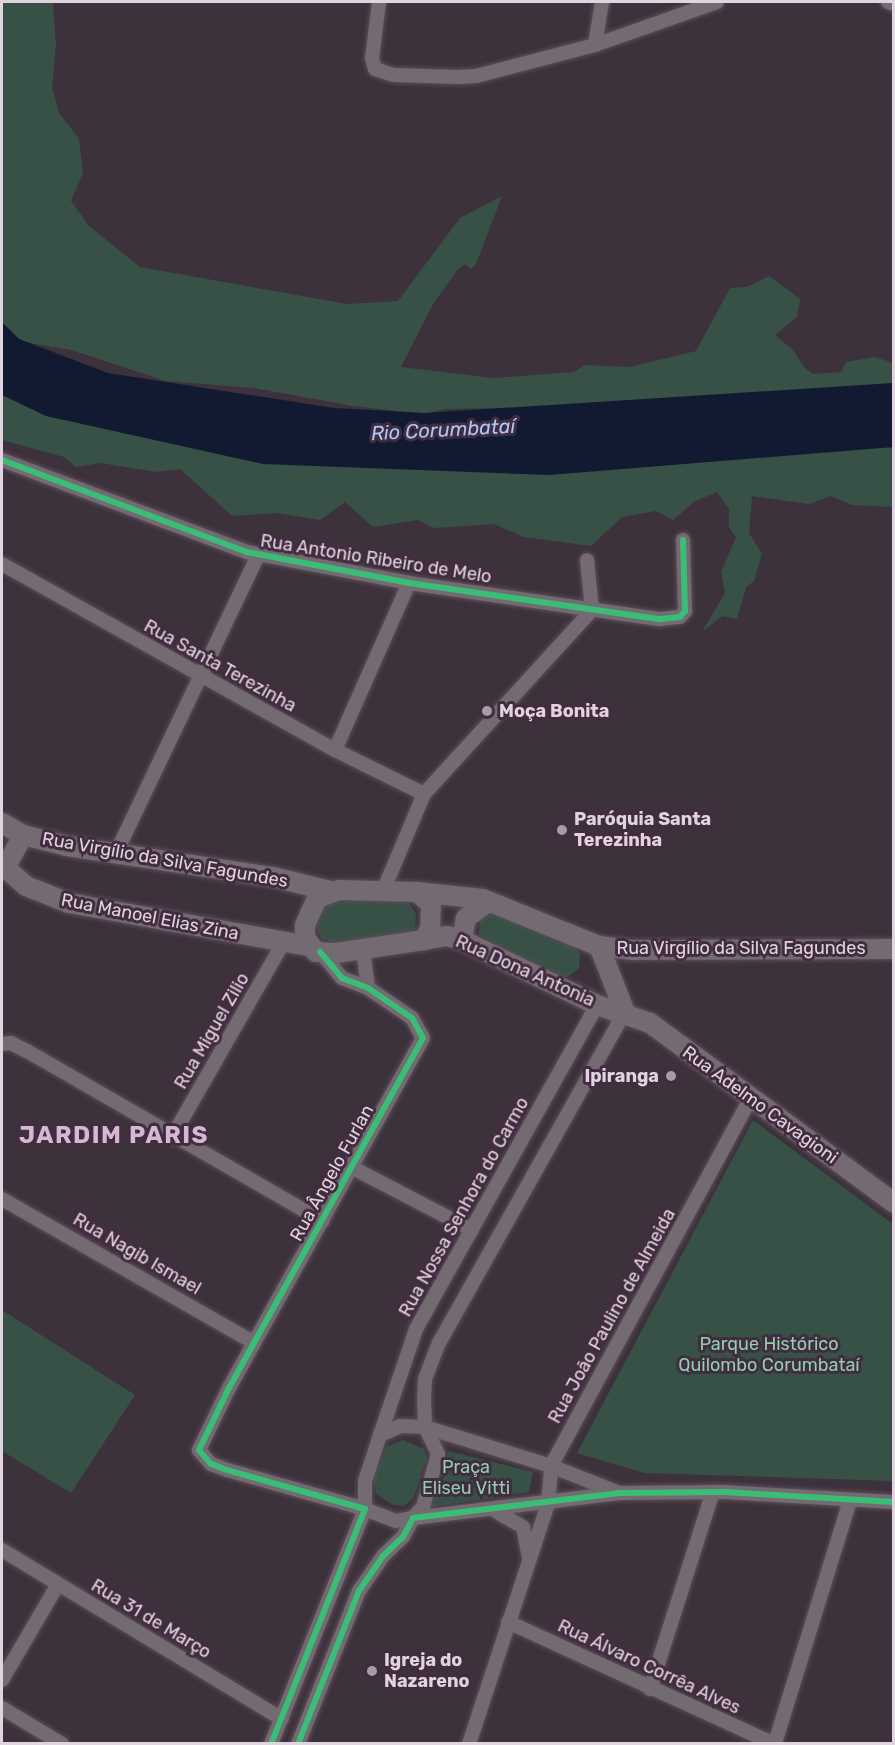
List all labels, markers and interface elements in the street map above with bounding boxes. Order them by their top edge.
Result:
water label: Rio Corumbataí [370,414,516,446]
street label: Rua Antonio Ribeiro de Melo [259,530,493,588]
street label: Rua Santa Terezinha [140,615,300,717]
place label: Moça Bonita [499,700,609,722]
marker: Moça Bonita [480,704,494,718]
place label: Paróquia Santa Terezinha [574,809,711,852]
marker: Paróquia Santa Terezinha [555,823,569,837]
street label: Rua Virgílio da Silva Fagundes [40,828,290,892]
street label: Rua Manoel Elias Zina [59,889,241,945]
street label: Rua Dona Antonia [452,931,598,1011]
street label: Rua Virgílio da Silva Fagundes [616,937,866,959]
street label: Rua Miguel Zilio [170,969,254,1093]
street label: Rua Adelmo Cavagioni [678,1041,842,1169]
place label: Ipiranga [584,1065,659,1087]
marker: Ipiranga [664,1069,678,1083]
street label: Rua Nossa Senhora do Carmo [395,1093,533,1321]
street label: Rua Ângelo Furlan [285,1101,379,1245]
district label: JARDIM PARIS [19,1122,209,1150]
street label: Rua João Paulino de Almeida [544,1205,680,1427]
street label: Rua Nagib Ismael [69,1209,205,1299]
park label: Parque Histórico Quilombo Corumbataí [678,1334,860,1376]
park label: Praça Eliseu Vitti [422,1457,510,1500]
street label: Rua 31 de Março [87,1575,215,1663]
street label: Rua Álvaro Corrêa Alves [554,1615,744,1719]
place label: Igreja do Nazareno [384,1650,469,1692]
marker: Igreja do Nazareno [365,1664,379,1678]

